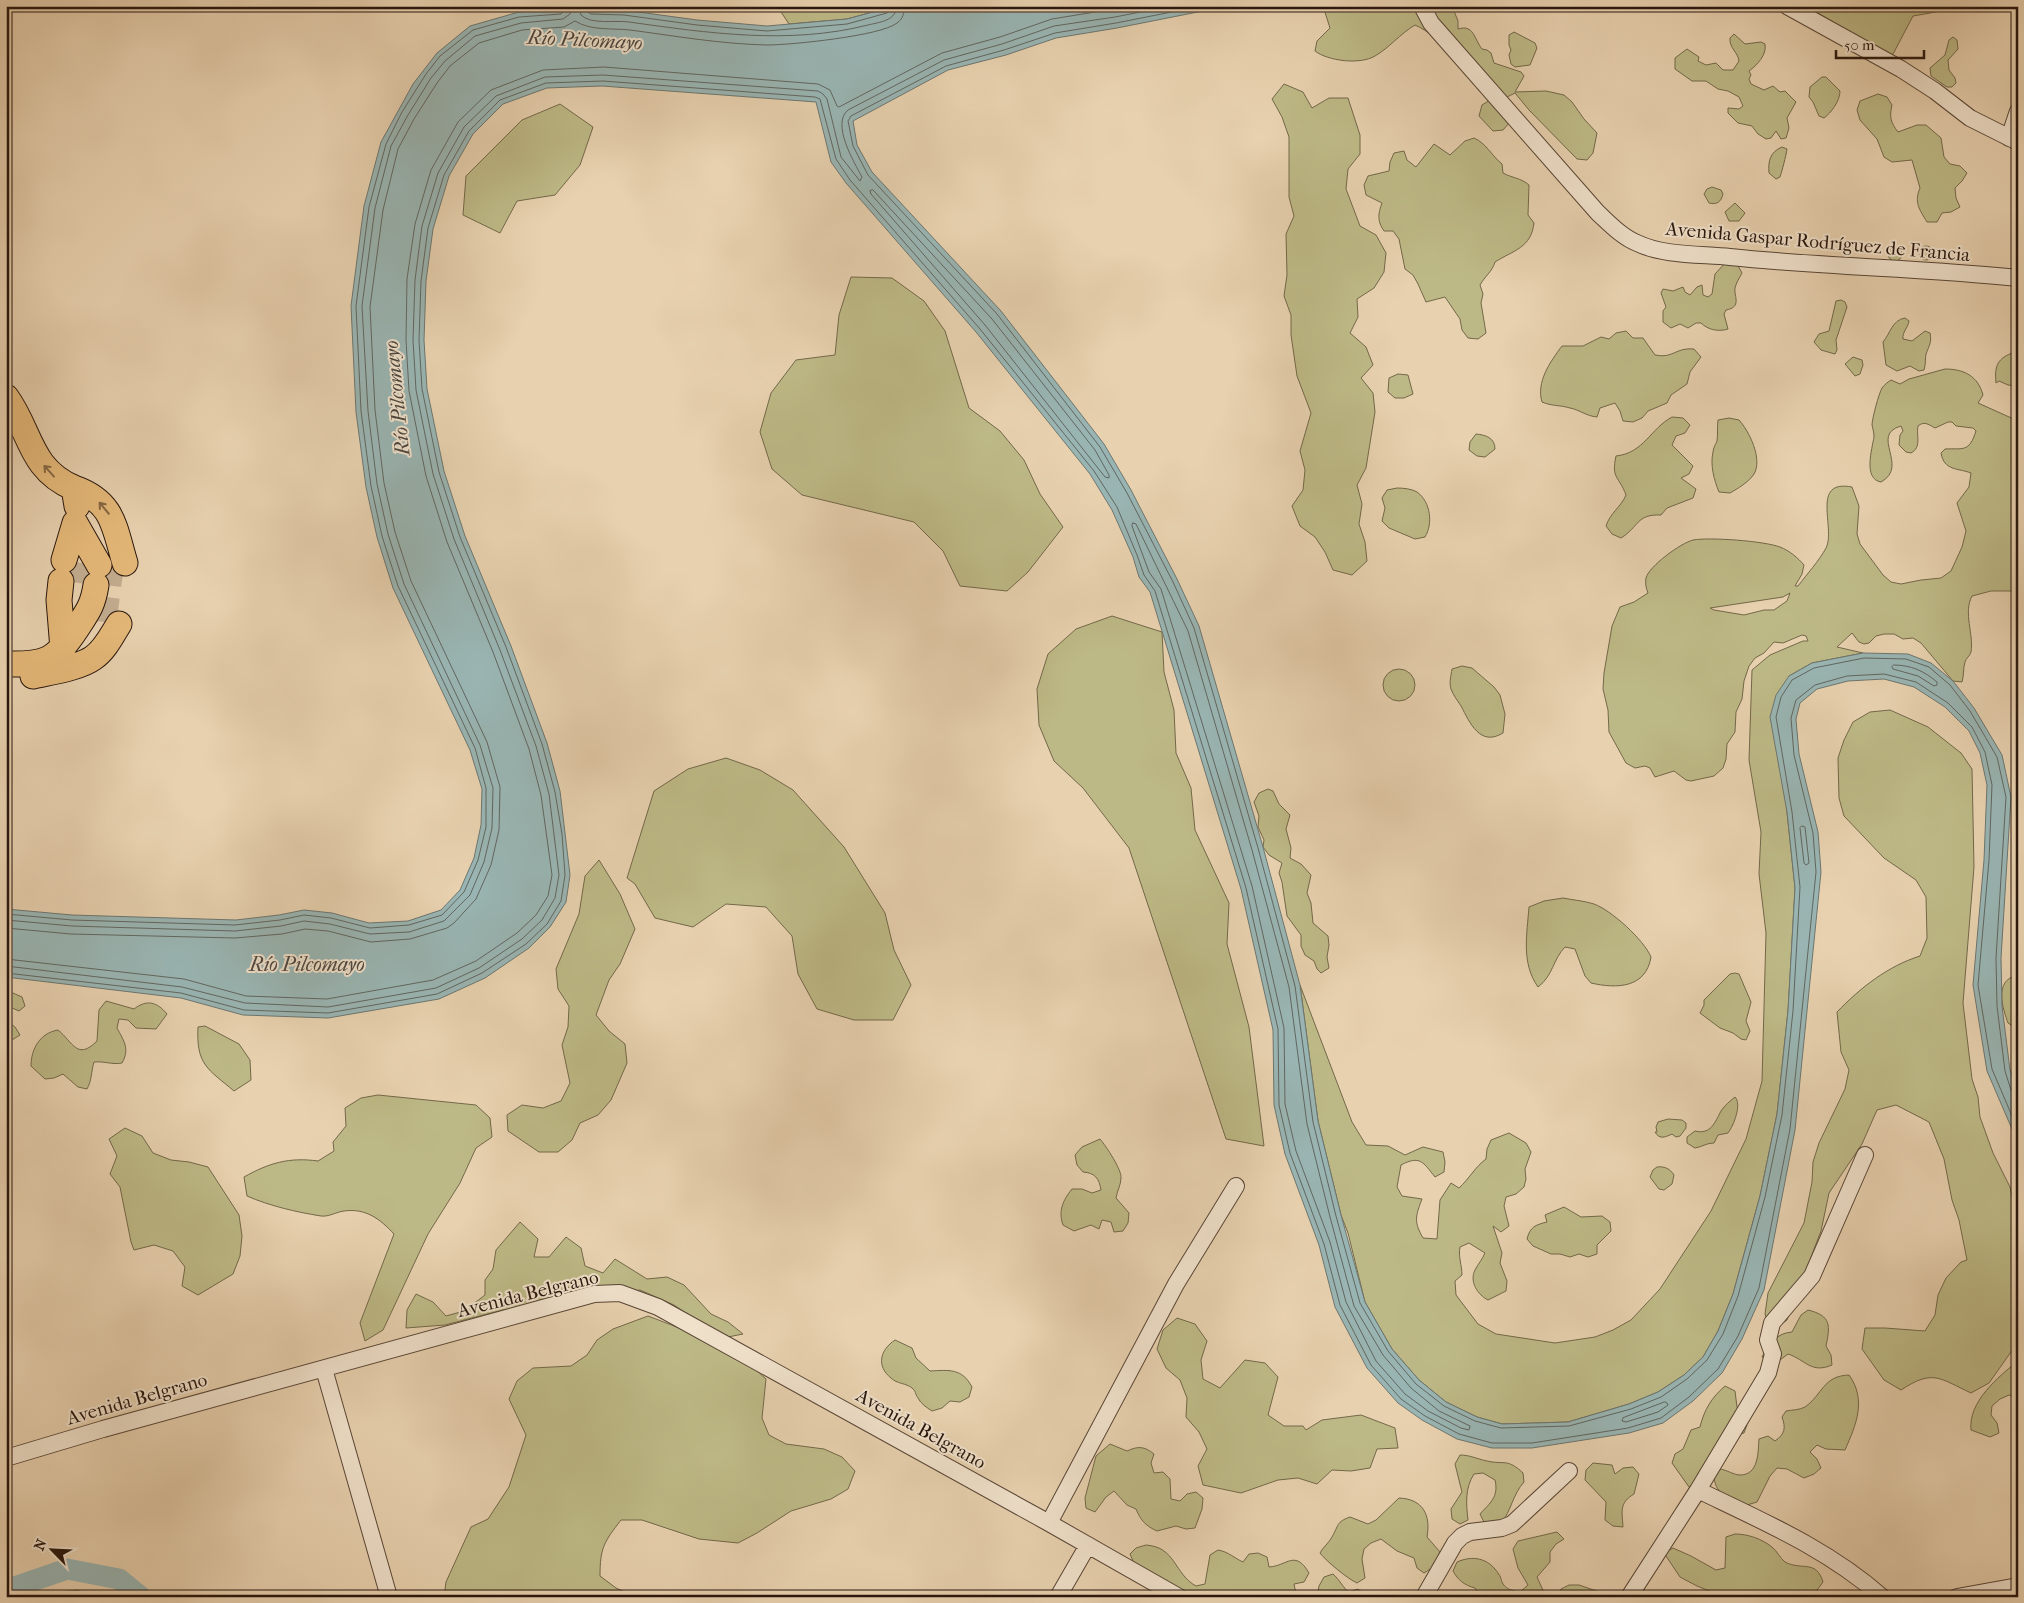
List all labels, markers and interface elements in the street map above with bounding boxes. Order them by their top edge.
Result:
water label: Río Pilcomayo [525,25,643,55]
scale bar [1836,28,1924,60]
text: 50 m [1844,36,1875,54]
street label: Avenida Gaspar Rodríguez de Francia [1664,218,1971,266]
water label: Río Pilcomayo [380,339,415,459]
one-way arrow [43,465,55,478]
one-way arrow [99,501,110,514]
water label: Río Pilcomayo [247,953,365,976]
street label: Avenida Belgrano [454,1266,601,1322]
street label: Avenida Belgrano [63,1368,210,1430]
street label: Avenida Belgrano [852,1384,990,1474]
north arrow [28,1526,78,1576]
text: N [31,1536,51,1553]

